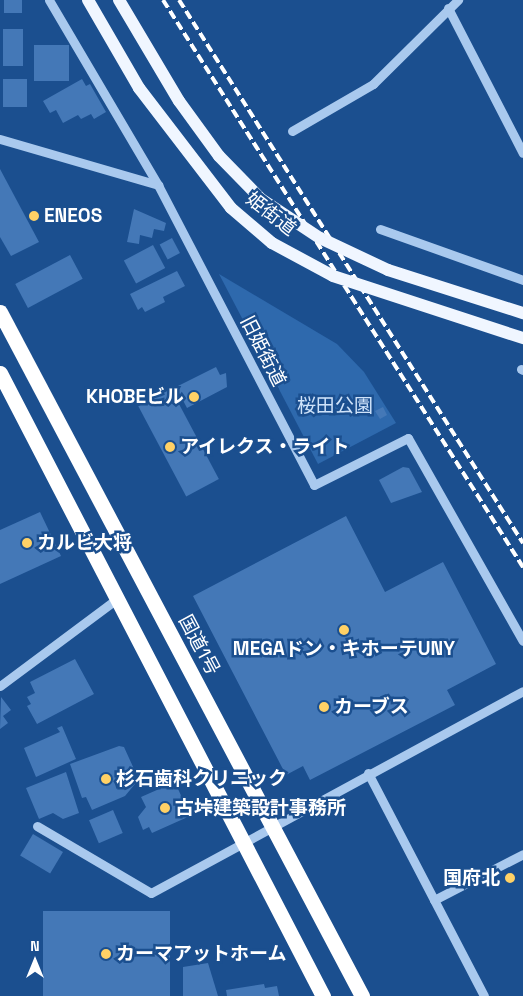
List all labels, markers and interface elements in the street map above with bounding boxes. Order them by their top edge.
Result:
street label: 姫街道 [242,187,300,241]
place label: ENEOS [44,205,102,227]
marker: ENEOS [28,210,40,222]
street label: 旧姫街道 [236,312,290,390]
place label: KHOBEビル [86,386,184,408]
marker: KHOBEビル [188,391,200,403]
park label: 桜田公園 [297,395,373,417]
place label: アイレクス・ライト [180,436,351,458]
marker: アイレクス・ライト [164,441,176,453]
place label: カルビ大将 [37,532,132,554]
marker: カルビ大将 [21,537,33,549]
street label: 国道1号 [174,611,224,679]
marker: MEGAドン・キホーテUNY [338,624,350,636]
place label: MEGAドン・キホーテUNY [233,638,455,660]
place label: カーブス [334,696,410,718]
marker: カーブス [318,701,330,713]
place label: 杉石歯科クリニック [116,768,287,790]
marker: 杉石歯科クリニック [100,773,112,785]
place label: 古垰建築設計事務所 [175,797,346,819]
marker: 古垰建築設計事務所 [159,802,171,814]
place label: 国府北 [443,867,500,889]
marker: 国府北 [504,872,516,884]
north arrow [10,936,60,986]
text: N [30,937,40,955]
place label: カーマアットホーム [116,943,287,965]
marker: カーマアットホーム [100,948,112,960]

